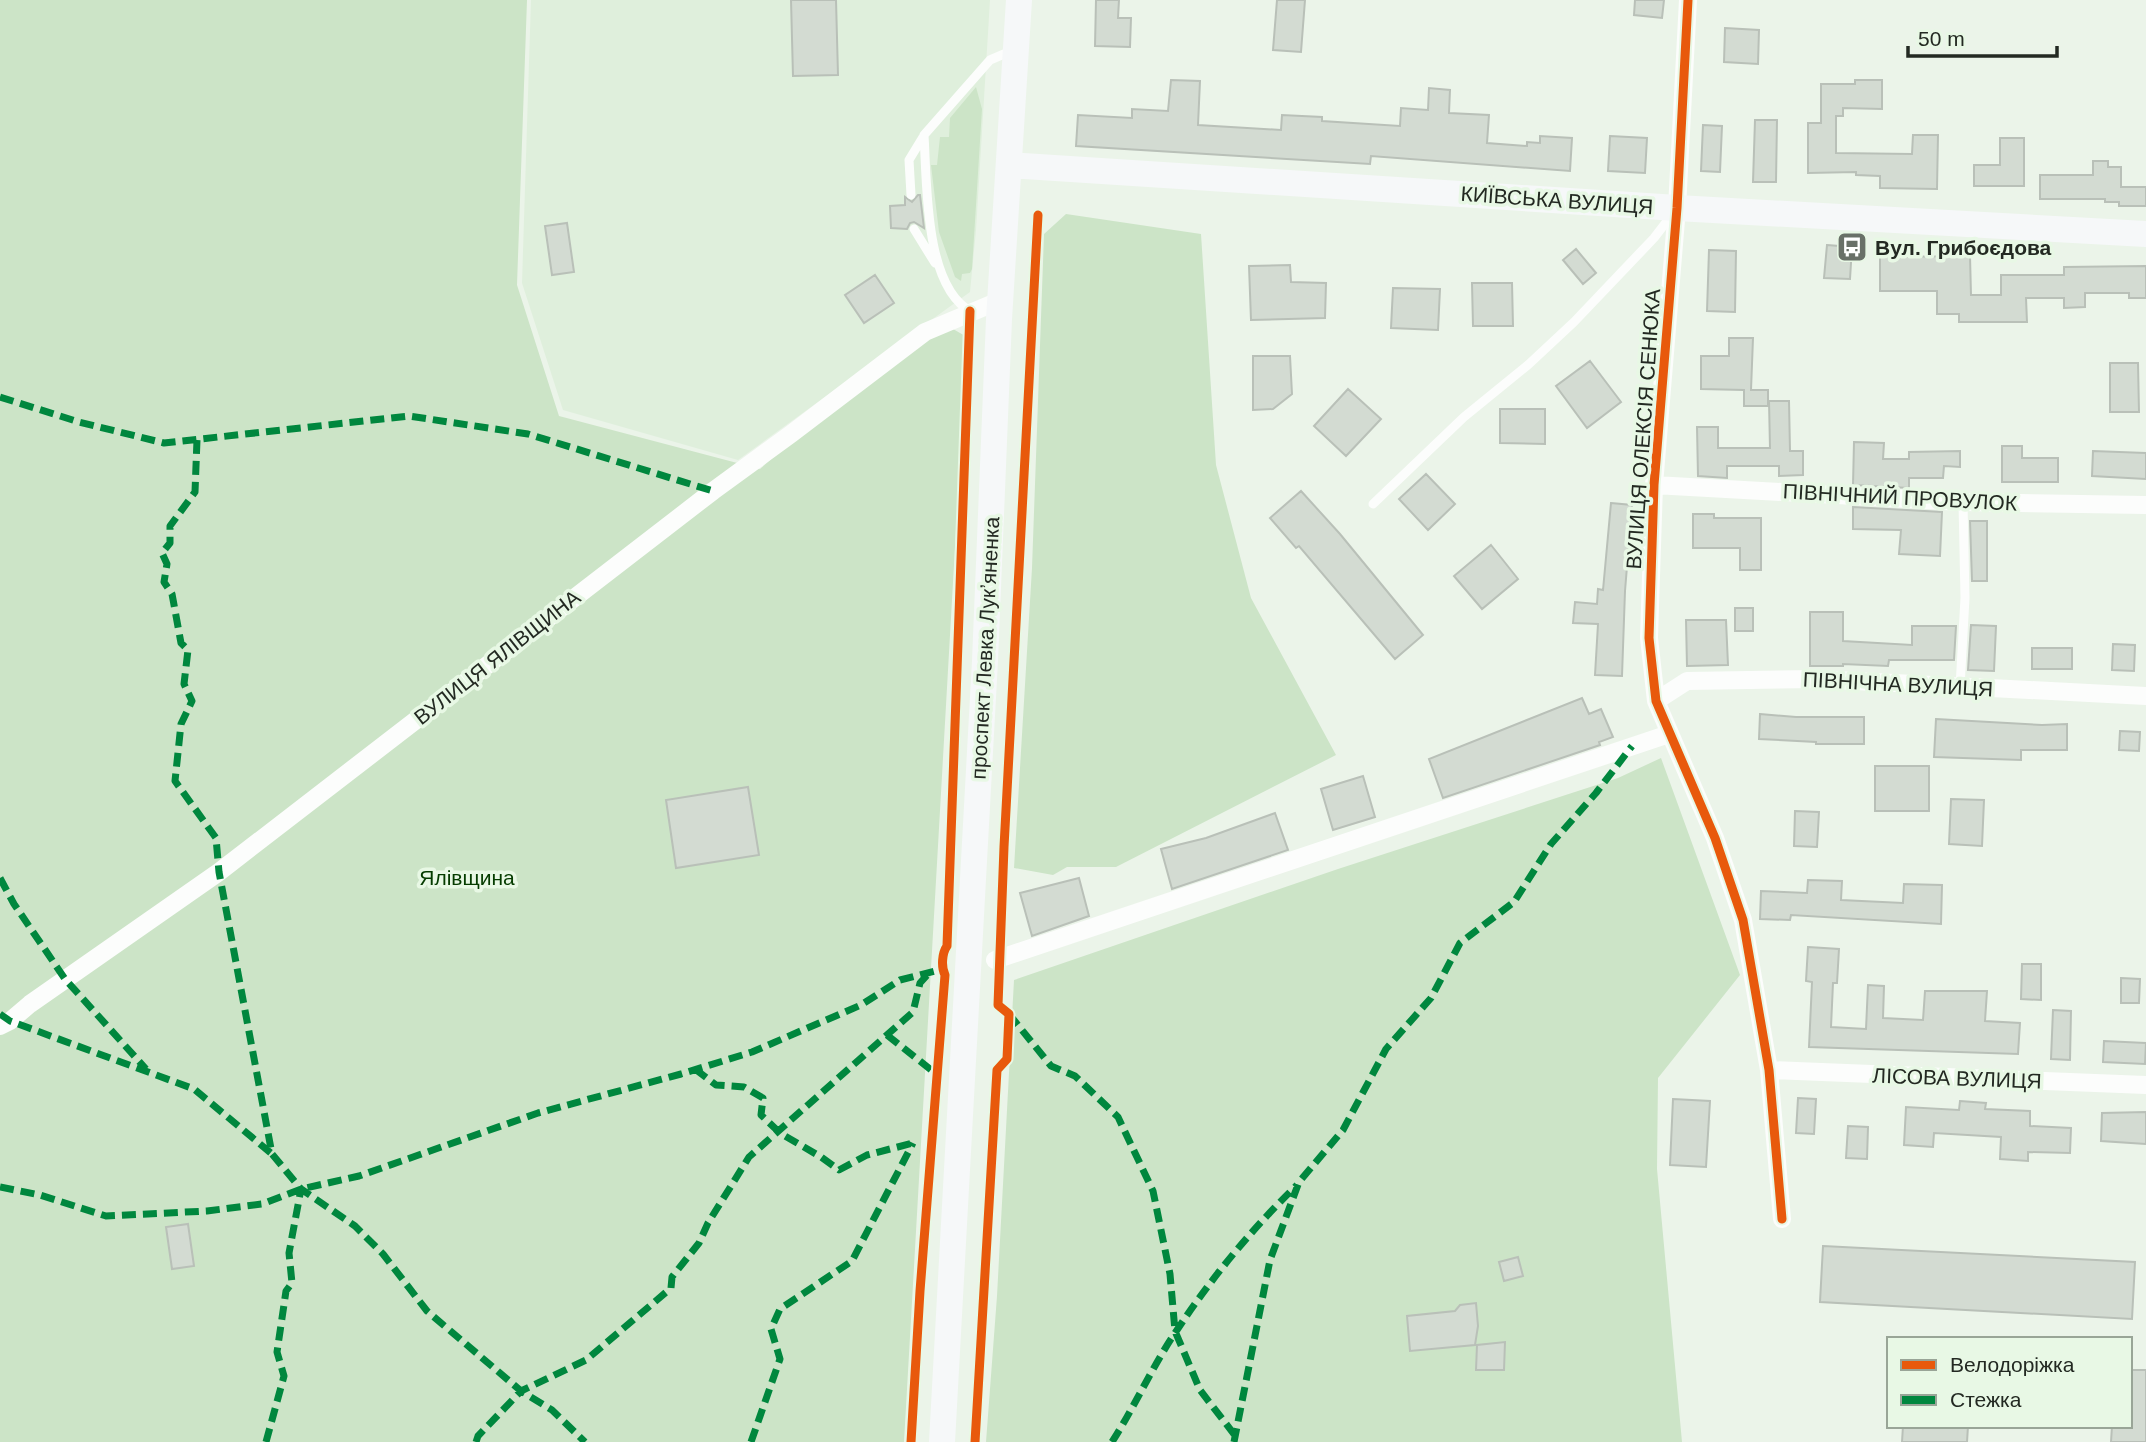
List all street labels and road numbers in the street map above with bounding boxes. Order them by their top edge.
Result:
street label: КИЇВСЬКА ВУЛИЦЯ [1460,182,1654,218]
street label: ВУЛИЦЯ ОЛЕКСІЯ СЕНЮКА [1622,288,1664,570]
street label: ПІВНІЧНИЙ ПРОВУЛОК [1782,479,2018,515]
street label: проспект Левка Лукʼяненка [967,516,1003,780]
street label: ВУЛИЦЯ ЯЛІВЩИНА [409,585,585,729]
street label: ПІВНІЧНА ВУЛИЦЯ [1802,668,1994,700]
street label: ЛІСОВА ВУЛИЦЯ [1872,1064,2042,1092]

